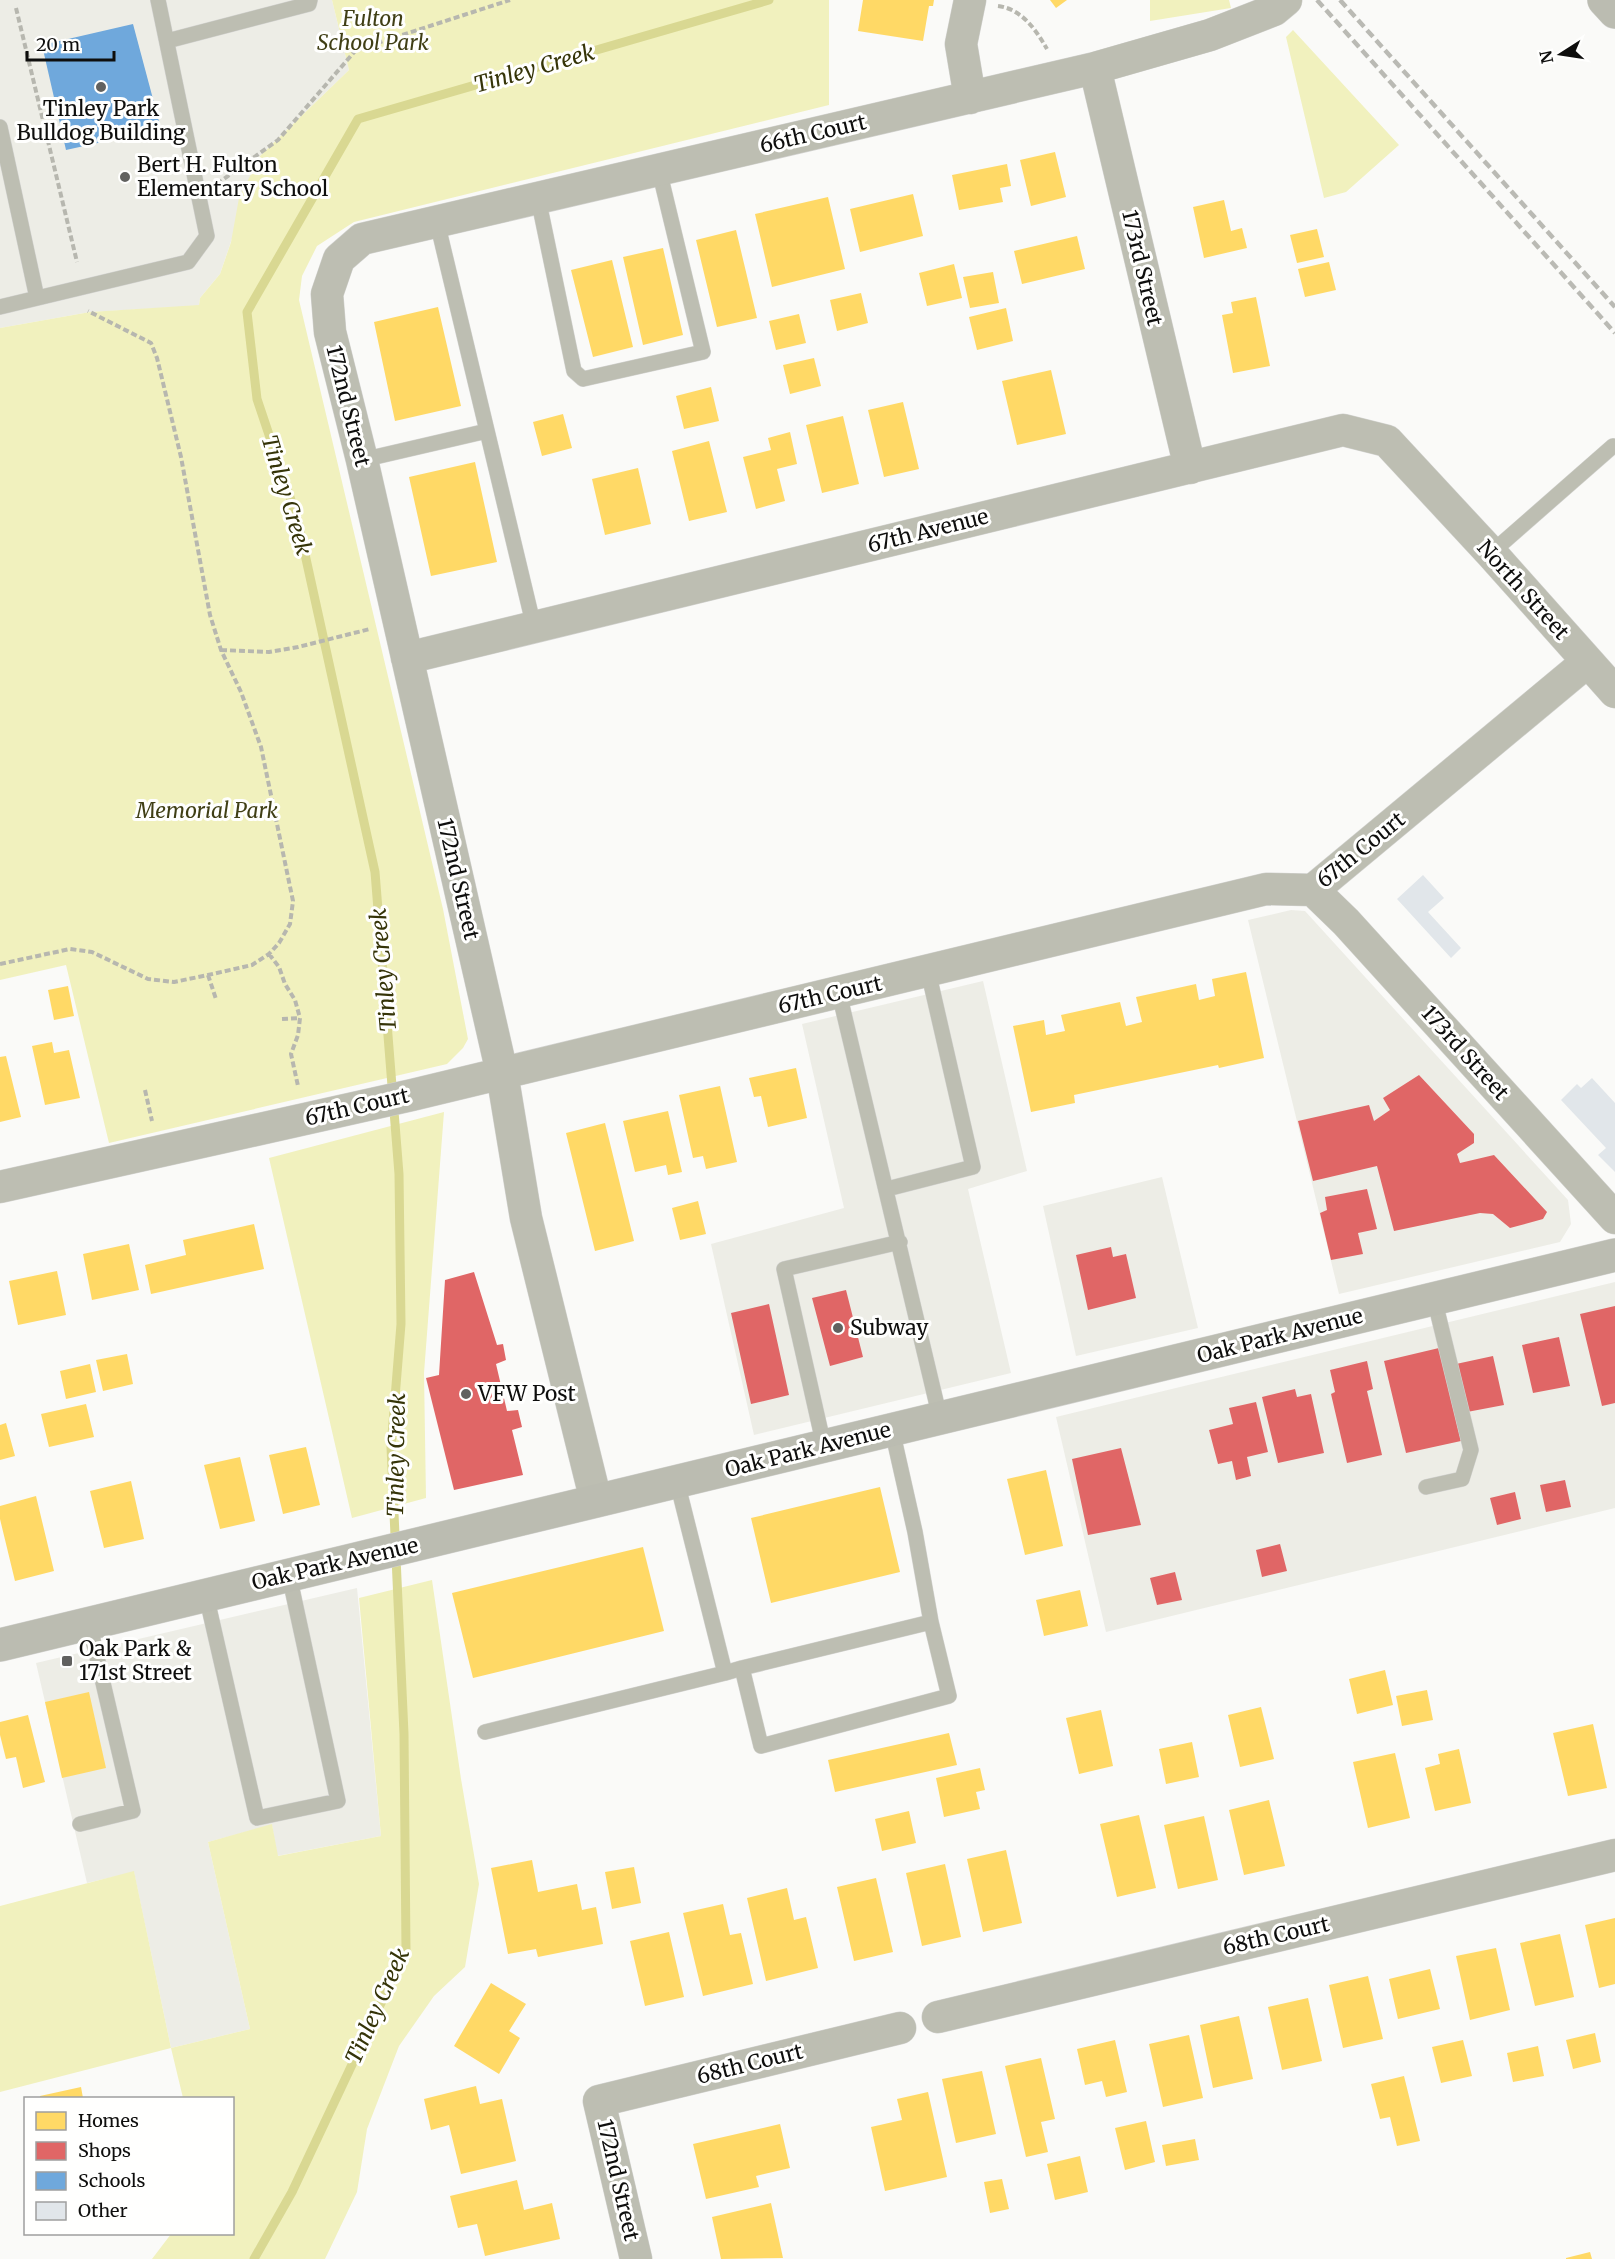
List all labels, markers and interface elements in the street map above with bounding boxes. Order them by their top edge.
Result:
park label: Fulton School Park [317,5,429,56]
scale bar [27,24,114,62]
north arrow [1531,24,1591,84]
text: 20 m [36,33,80,56]
water label: Tinley Creek [471,37,597,99]
text: N [1535,49,1557,65]
marker: Tinley Park Bulldog Building [94,80,108,94]
place label: Tinley Park Bulldog Building [16,95,186,146]
street label: 66th Court [757,108,869,159]
place label: Bert H. Fulton Elementary School [137,151,329,202]
marker: Bert H. Fulton Elementary School [118,170,132,184]
street label: 173rd Street [1116,207,1169,328]
street label: 172nd Street [320,342,377,469]
water label: Tinley Creek [255,432,319,558]
street label: 67th Avenue [865,502,991,559]
street label: North Street [1472,534,1575,645]
park label: Memorial Park [135,797,279,824]
street label: 67th Court [1311,806,1410,893]
street label: 172nd Street [431,815,486,942]
water label: Tinley Creek [364,907,402,1033]
street label: 67th Court [775,969,885,1020]
street label: 173rd Street [1416,1000,1515,1106]
street label: 67th Court [302,1081,412,1132]
street label: Oak Park Avenue [1194,1302,1366,1369]
place label: Subway [850,1314,929,1341]
marker: Subway [831,1321,845,1335]
place label: VFW Post [477,1380,576,1407]
marker: VFW Post [459,1387,473,1401]
water label: Tinley Creek [381,1393,411,1517]
street label: Oak Park Avenue [722,1416,894,1483]
street label: Oak Park Avenue [249,1531,421,1596]
place label: Oak Park & 171st Street [79,1635,192,1686]
marker: Oak Park & 171st Street [60,1654,74,1668]
street label: 68th Court [1220,1910,1332,1961]
water label: Tinley Creek [339,1944,415,2068]
street label: 68th Court [694,2037,806,2090]
legend [24,2097,234,2235]
text: Homes [78,2109,139,2132]
street label: 172nd Street [591,2116,646,2243]
text: Shops [78,2139,131,2162]
text: Schools [78,2169,146,2192]
text: Other [78,2199,128,2222]

